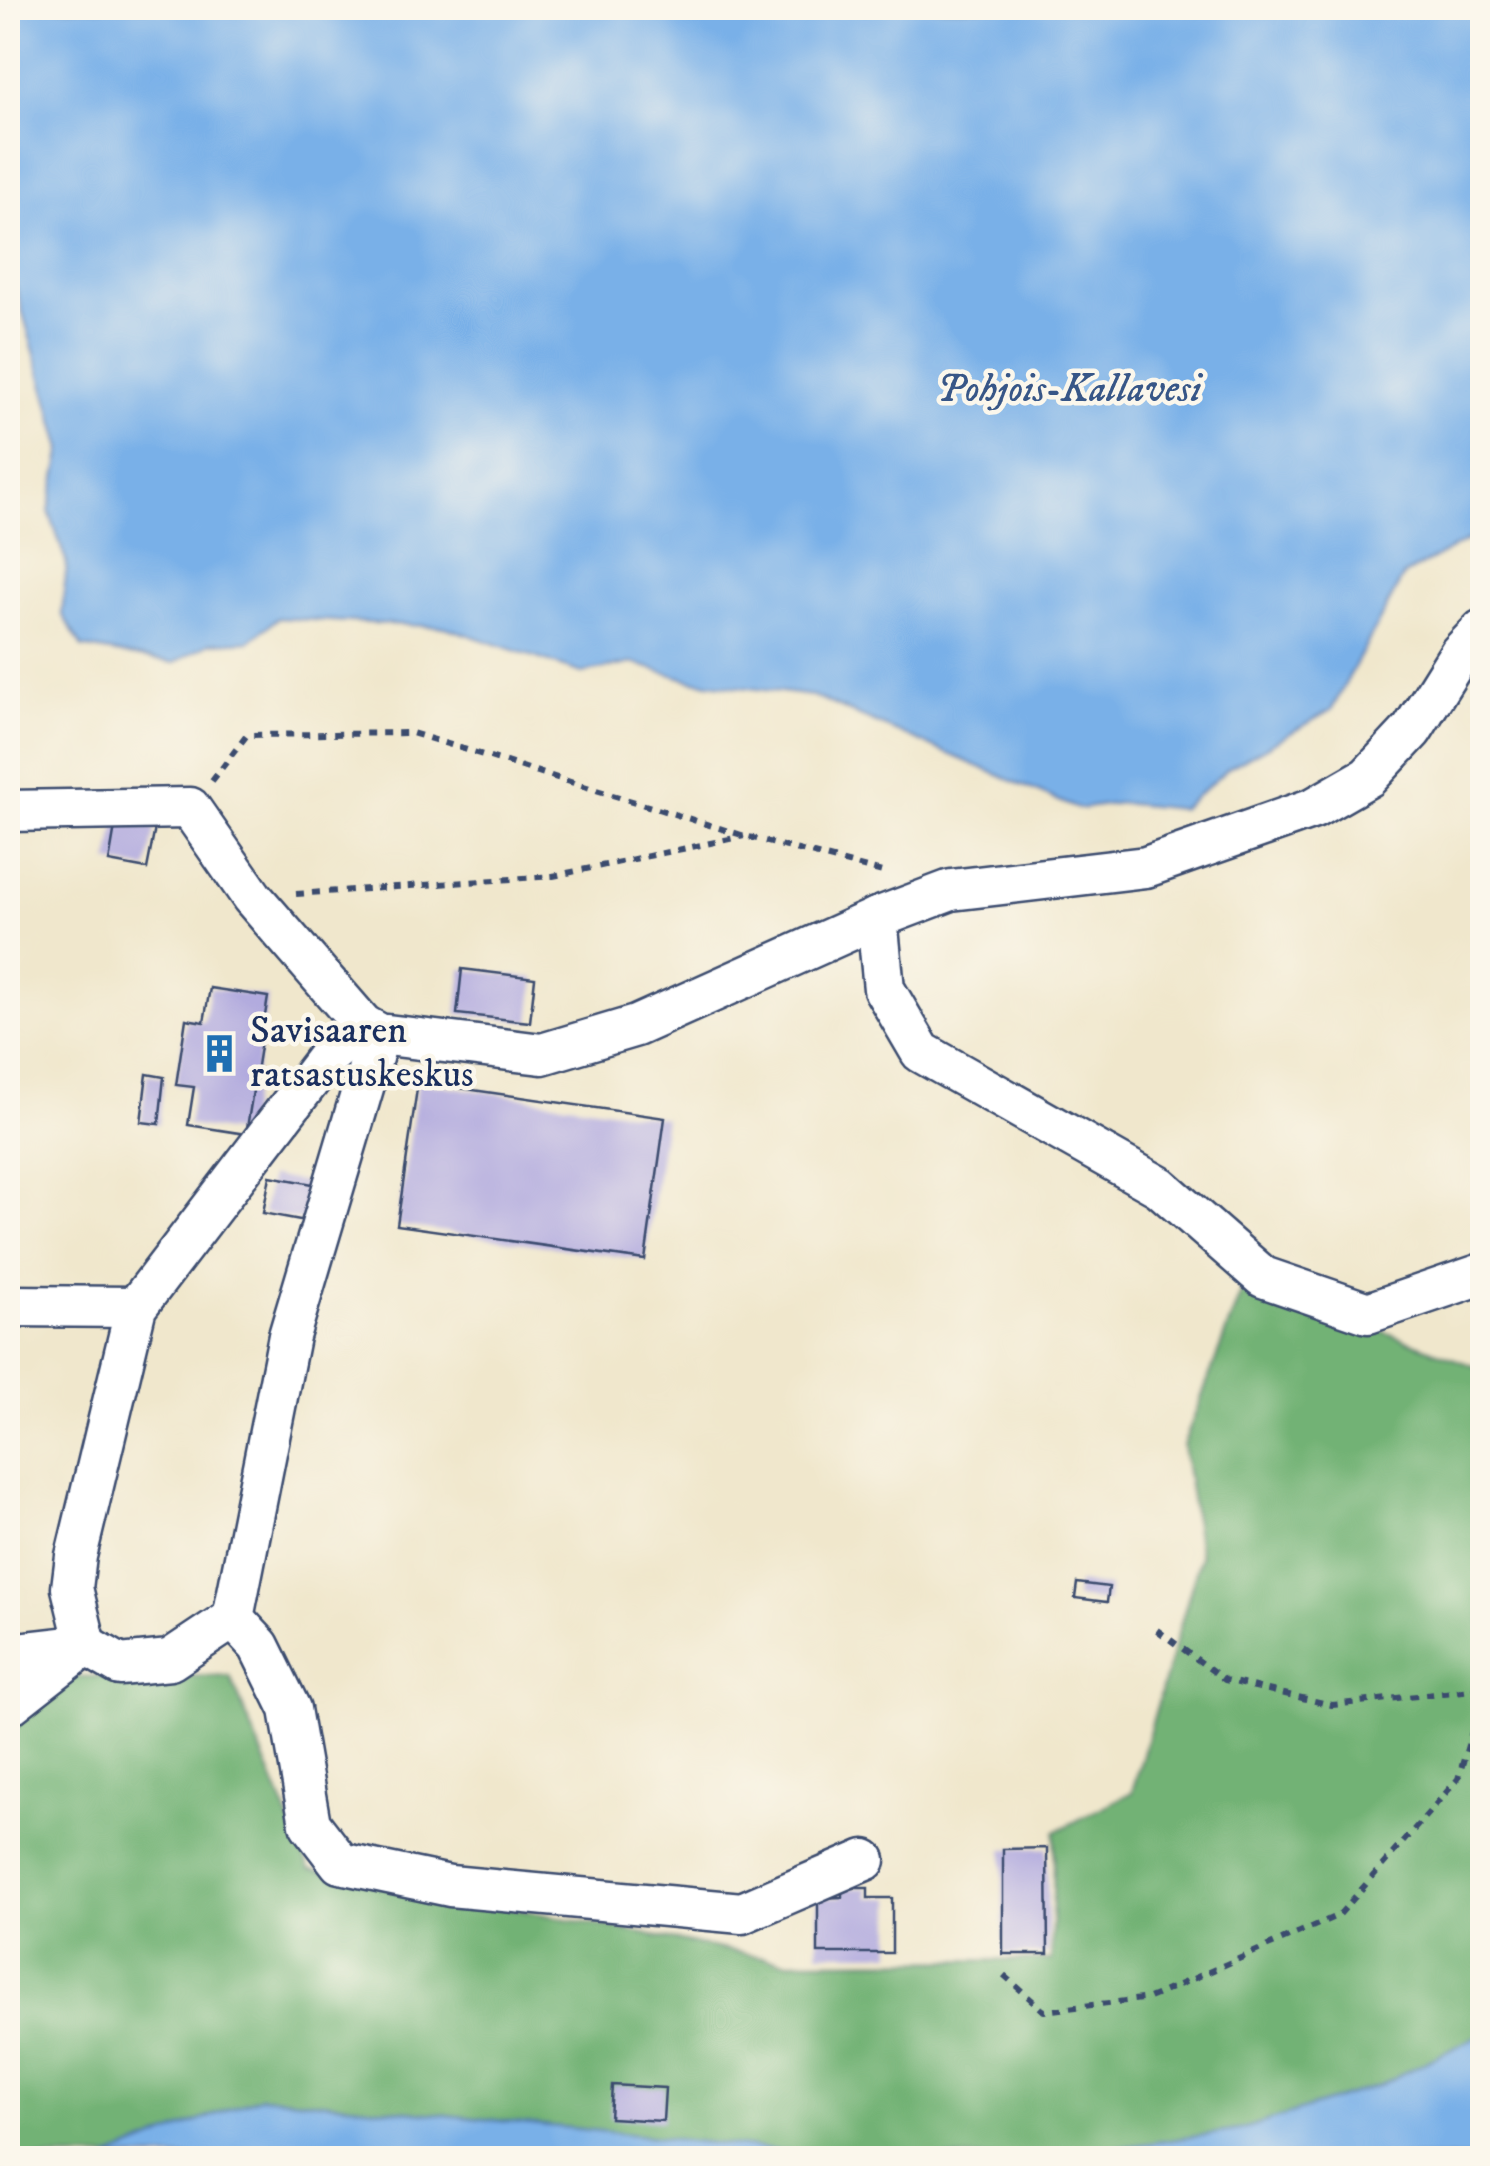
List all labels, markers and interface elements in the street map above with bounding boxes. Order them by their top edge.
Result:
water label: Pohjois-Kallavesi [937,365,1204,415]
place label: Savisaaren ratsastuskeskus [250,1007,474,1099]
building icon: Savisaaren ratsastuskeskus [199,1032,241,1074]

